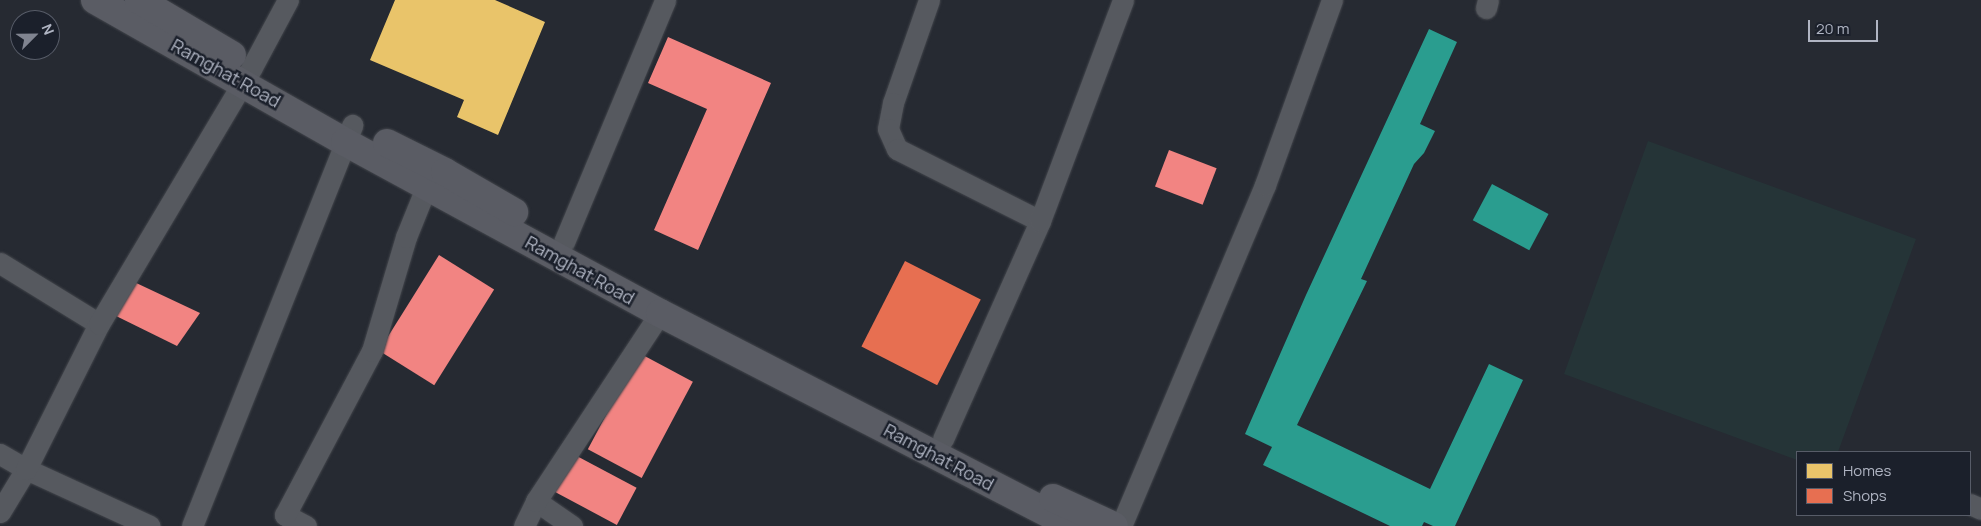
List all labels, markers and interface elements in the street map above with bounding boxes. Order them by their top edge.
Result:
north arrow [10,10,60,60]
scale bar [1811,10,1881,42]
text: 20 m [1816,18,1849,39]
text: N [38,21,59,38]
street label: Ramghat Road [168,34,284,112]
street label: Ramghat Road [522,231,638,309]
street label: Ramghat Road [880,419,998,495]
legend [1796,451,1971,516]
text: Homes [1843,460,1891,481]
text: Shops [1843,485,1887,506]

